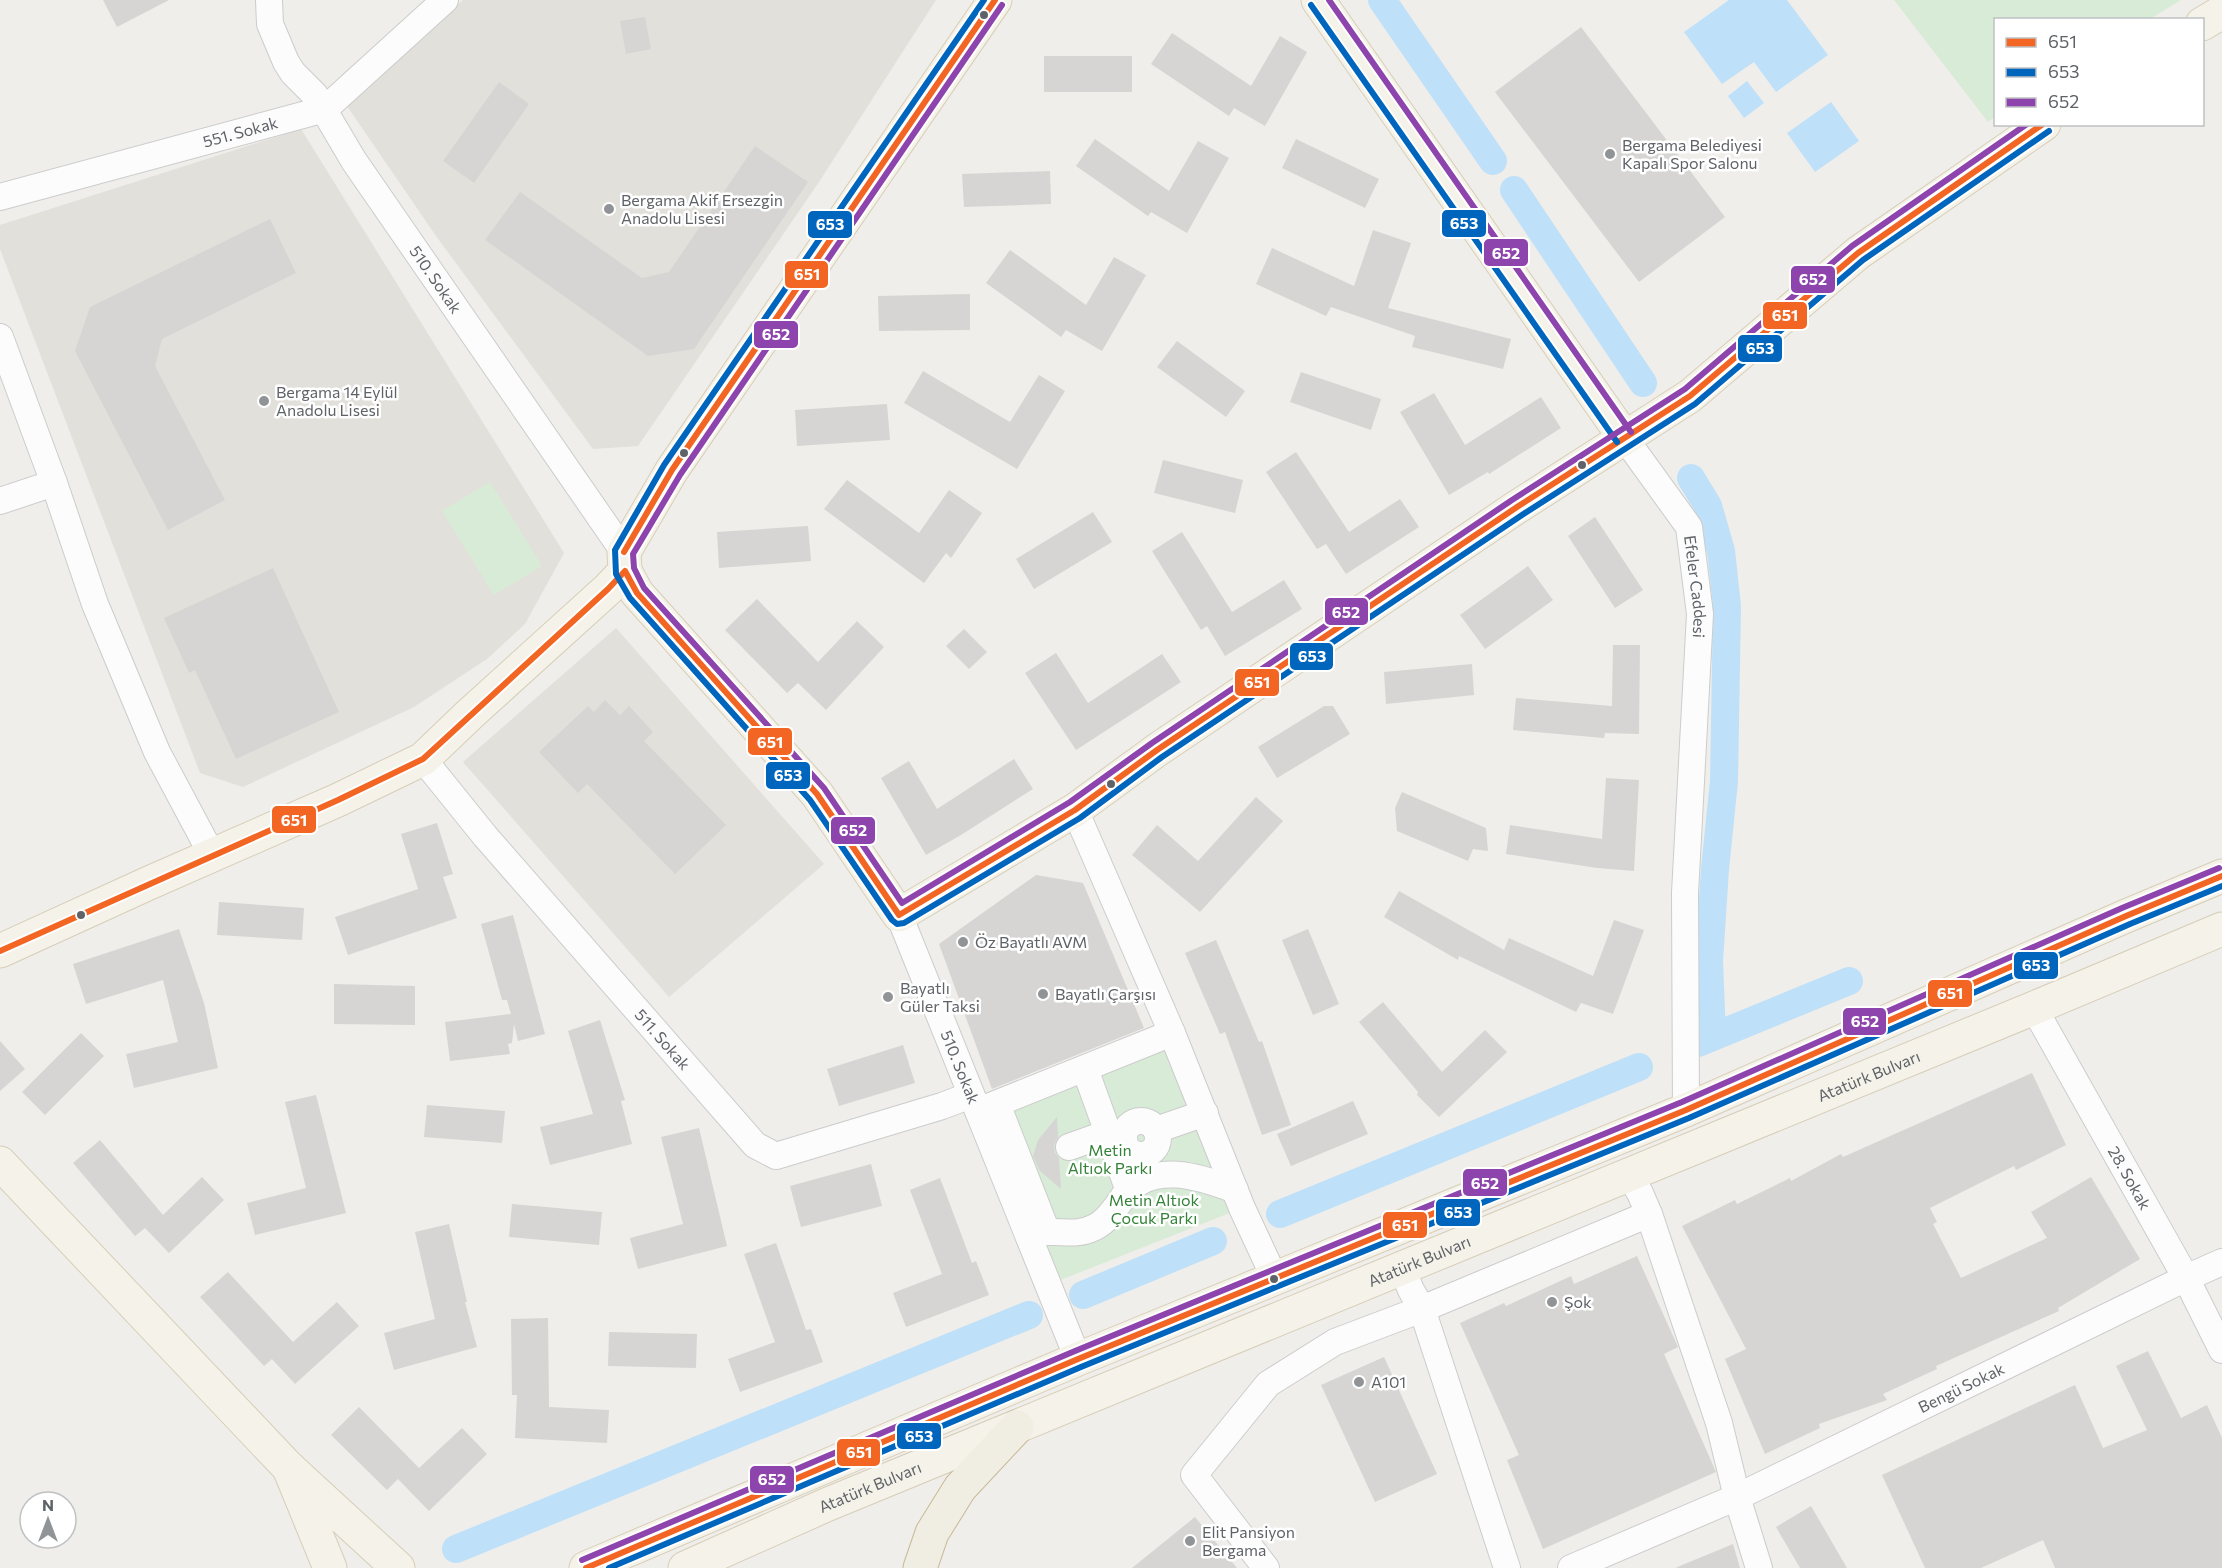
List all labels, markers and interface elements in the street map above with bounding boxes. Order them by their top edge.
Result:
unlabelled marker [978,9,990,21]
legend [1994,18,2204,126]
text: 651 [2048,30,2077,52]
text: 653 [2048,60,2080,82]
text: 652 [2048,90,2079,112]
street label: 551. Sokak [201,112,280,151]
place label: Bergama Belediyesi Kapalı Spor Salonu [1622,135,1762,172]
marker: Bergama Belediyesi Kapalı Spor Salonu [1603,147,1617,161]
place label: Bergama Akif Ersezgin Anadolu Lisesi [621,190,783,227]
marker: Bergama Akif Ersezgin Anadolu Lisesi [602,202,616,216]
line badge: 653 [1441,209,1487,238]
line badge: 653 [807,210,853,239]
text: 653 [1450,213,1478,232]
text: 653 [816,214,844,233]
line badge: 652 [1483,238,1529,267]
street label: 510. Sokak [406,242,466,317]
text: 652 [1492,243,1520,262]
line badge: 651 [784,260,829,289]
text: 651 [794,264,820,283]
line badge: 652 [1790,265,1836,294]
text: 652 [1799,269,1827,288]
line badge: 651 [1762,301,1808,330]
text: 651 [1772,305,1798,324]
line badge: 652 [753,320,799,349]
text: 652 [762,324,790,343]
line badge: 653 [1737,334,1783,363]
text: 653 [1746,338,1774,357]
place label: Bergama 14 Eylül Anadolu Lisesi [276,382,398,419]
marker: Bergama 14 Eylül Anadolu Lisesi [257,394,271,408]
unlabelled marker [678,447,690,459]
unlabelled marker [1576,459,1588,471]
street label: Efeler Caddesi [1681,534,1710,638]
line badge: 652 [1324,597,1369,626]
text: 652 [1332,602,1360,621]
line badge: 653 [1289,642,1334,671]
text: 653 [1298,646,1326,665]
line badge: 651 [1234,668,1280,697]
text: 651 [1244,672,1270,691]
line badge: 651 [747,727,793,756]
text: 651 [757,732,783,751]
line badge: 653 [765,761,811,790]
text: 653 [774,765,802,784]
unlabelled marker [1105,778,1117,790]
line badge: 651 [271,805,317,834]
text: 651 [281,810,307,829]
line badge: 652 [830,816,876,845]
text: 652 [839,820,867,839]
unlabelled marker [75,909,87,921]
place label: Öz Bayatlı AVM [975,932,1087,951]
marker: Öz Bayatlı AVM [956,935,970,949]
line badge: 653 [2013,951,2059,980]
text: 653 [2022,955,2050,974]
place label: Bayatlı Güler Taksi [900,978,980,1015]
line badge: 651 [1927,979,1973,1008]
text: 651 [1937,983,1963,1002]
place label: Bayatlı Çarşısı [1055,984,1156,1003]
marker: Bayatlı Çarşısı [1036,987,1050,1001]
marker: Bayatlı Güler Taksi [881,990,895,1004]
street label: 511. Sokak [631,1005,695,1074]
line badge: 652 [1842,1007,1887,1036]
text: 652 [1851,1011,1879,1030]
street label: 510. Sokak [937,1027,984,1107]
street label: Atatürk Bulvarı [1814,1046,1923,1105]
park label: Metin Altıok Parkı [1068,1140,1152,1177]
street label: 28. Sokak [2105,1143,2156,1213]
line badge: 652 [1462,1168,1508,1197]
text: 652 [1471,1173,1499,1192]
park label: Metin Altıok Çocuk Parkı [1109,1190,1200,1227]
line badge: 653 [1435,1198,1481,1227]
text: 653 [1444,1202,1472,1221]
line badge: 651 [1382,1211,1428,1239]
text: 651 [1392,1215,1418,1234]
street label: Atatürk Bulvarı [1365,1231,1473,1290]
unlabelled marker [1268,1273,1280,1285]
place label: Şok [1564,1292,1592,1311]
marker: Şok [1545,1295,1559,1309]
street label: Bengü Sokak [1915,1358,2007,1416]
place label: A101 [1371,1372,1406,1391]
marker: A101 [1352,1375,1366,1389]
line badge: 653 [896,1422,942,1450]
text: 653 [905,1426,933,1445]
line badge: 651 [836,1438,881,1467]
text: 651 [846,1442,872,1461]
street label: Atatürk Bulvarı [815,1457,924,1516]
line badge: 652 [749,1465,795,1494]
text: 652 [758,1469,786,1488]
north arrow [18,1490,78,1550]
text: N [42,1495,54,1514]
place label: Elit Pansiyon Bergama [1202,1522,1295,1559]
marker: Elit Pansiyon Bergama [1183,1534,1197,1548]

